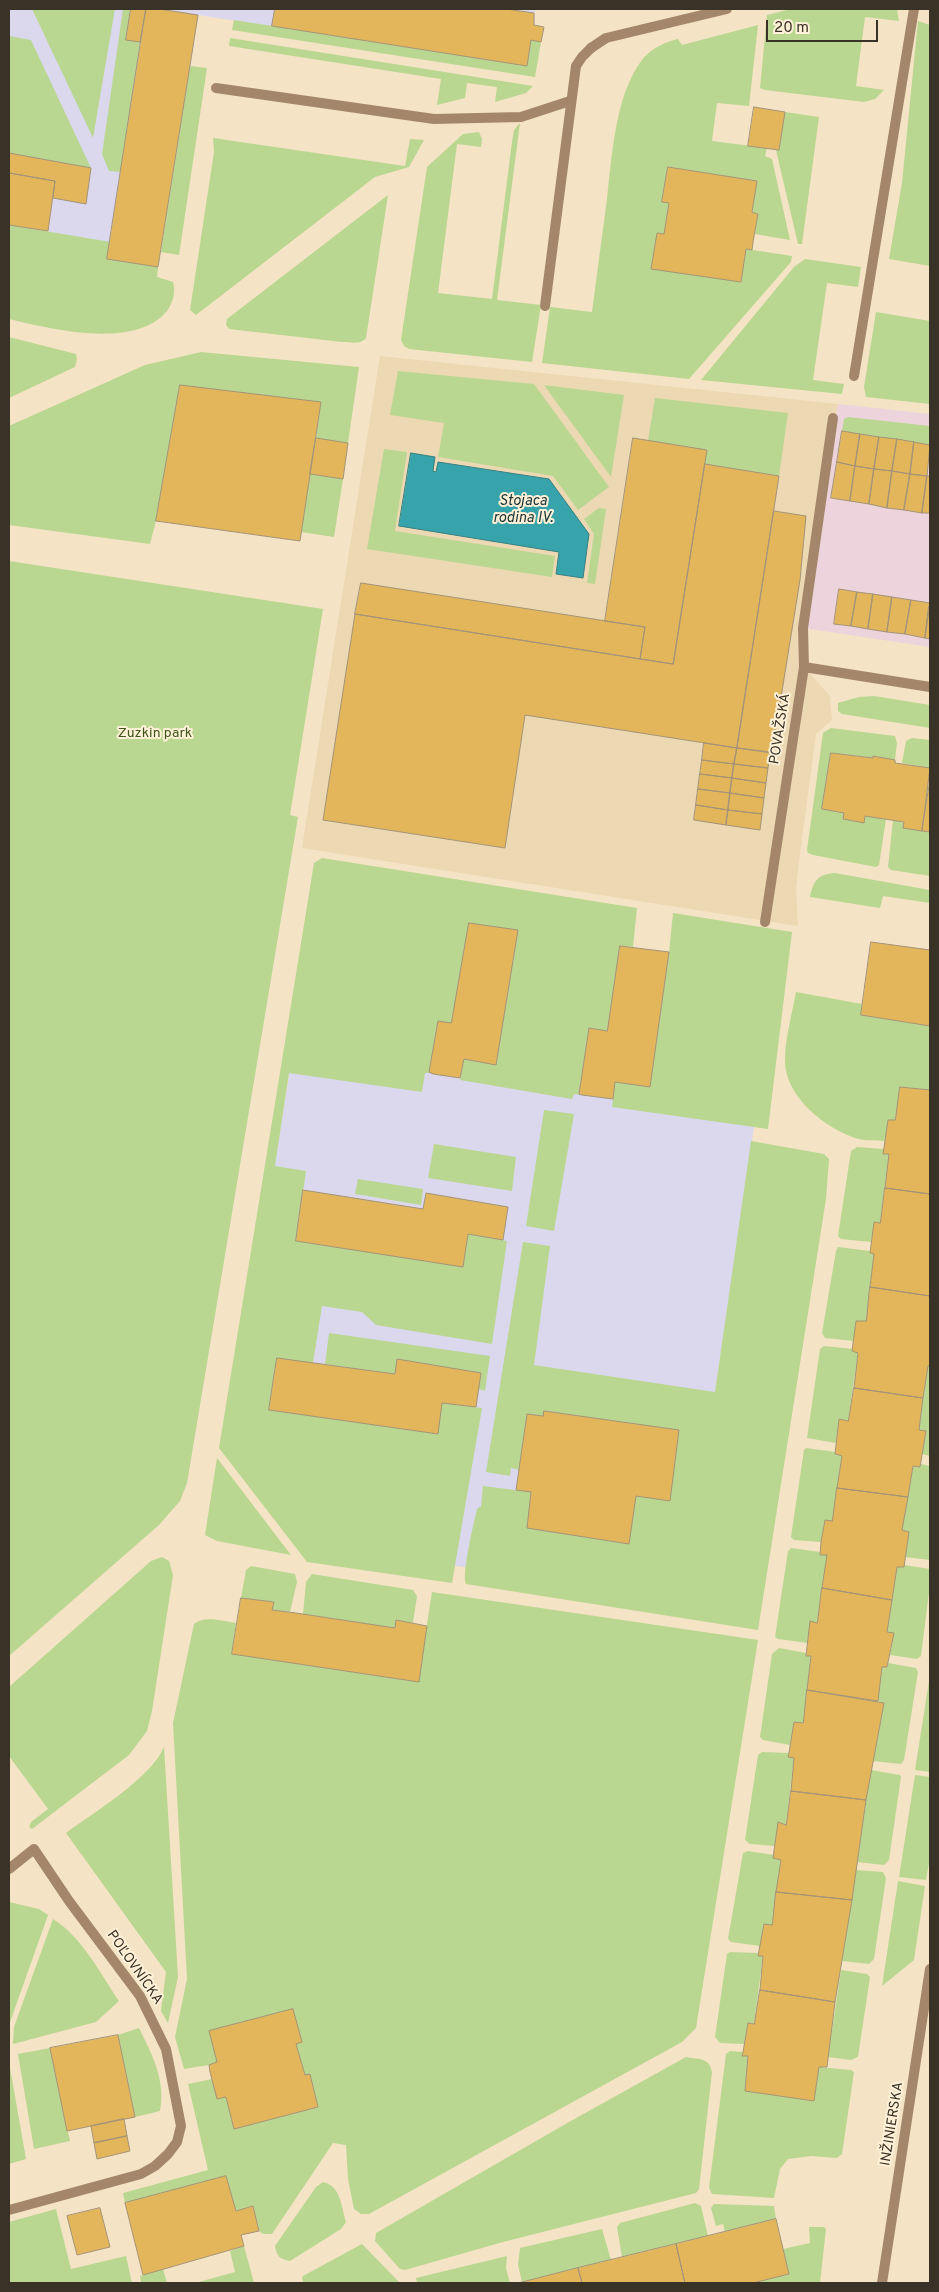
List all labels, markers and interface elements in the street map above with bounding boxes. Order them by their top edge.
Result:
scale bar [769,10,882,42]
text: 20 m [774,19,809,38]
water label: Stojaca rodina IV. [493,493,553,528]
street label: POVAŽSKÁ [767,692,795,766]
park label: Zuzkin park [118,726,192,742]
street label: POĽOVNÍCKA [102,1928,166,2008]
street label: INŽINIERSKA [878,2081,908,2167]

